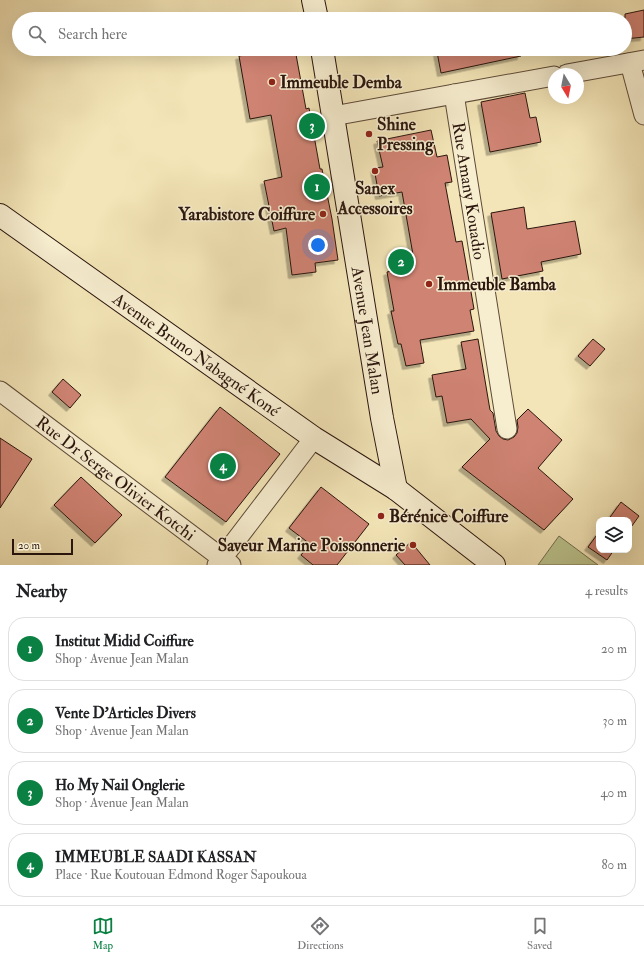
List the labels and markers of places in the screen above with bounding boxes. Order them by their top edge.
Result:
place label: Immeuble Demba [280,72,403,93]
marker: Immeuble Demba [267,77,277,87]
pin: 3 [299,111,325,141]
place label: Shine Pressing [377,114,434,156]
marker: Shine Pressing [364,129,374,139]
marker: Sanex Accessoires [370,166,380,176]
pin: 1 [304,172,330,202]
place label: Sanex Accessoires [336,178,413,219]
place label: Yarabistore Coiffure [177,204,316,225]
marker: Yarabistore Coiffure [318,209,328,219]
pin: 2 [388,247,414,277]
place label: Immeuble Bamba [437,274,557,295]
marker: Immeuble Bamba [424,279,434,289]
pin: 4 [210,451,236,481]
place label: Bérénice Coiffure [389,506,509,527]
marker: Bérénice Coiffure [376,511,386,521]
place label: Saveur Marine Poissonnerie [218,535,406,556]
marker: Saveur Marine Poissonnerie [408,540,418,550]

